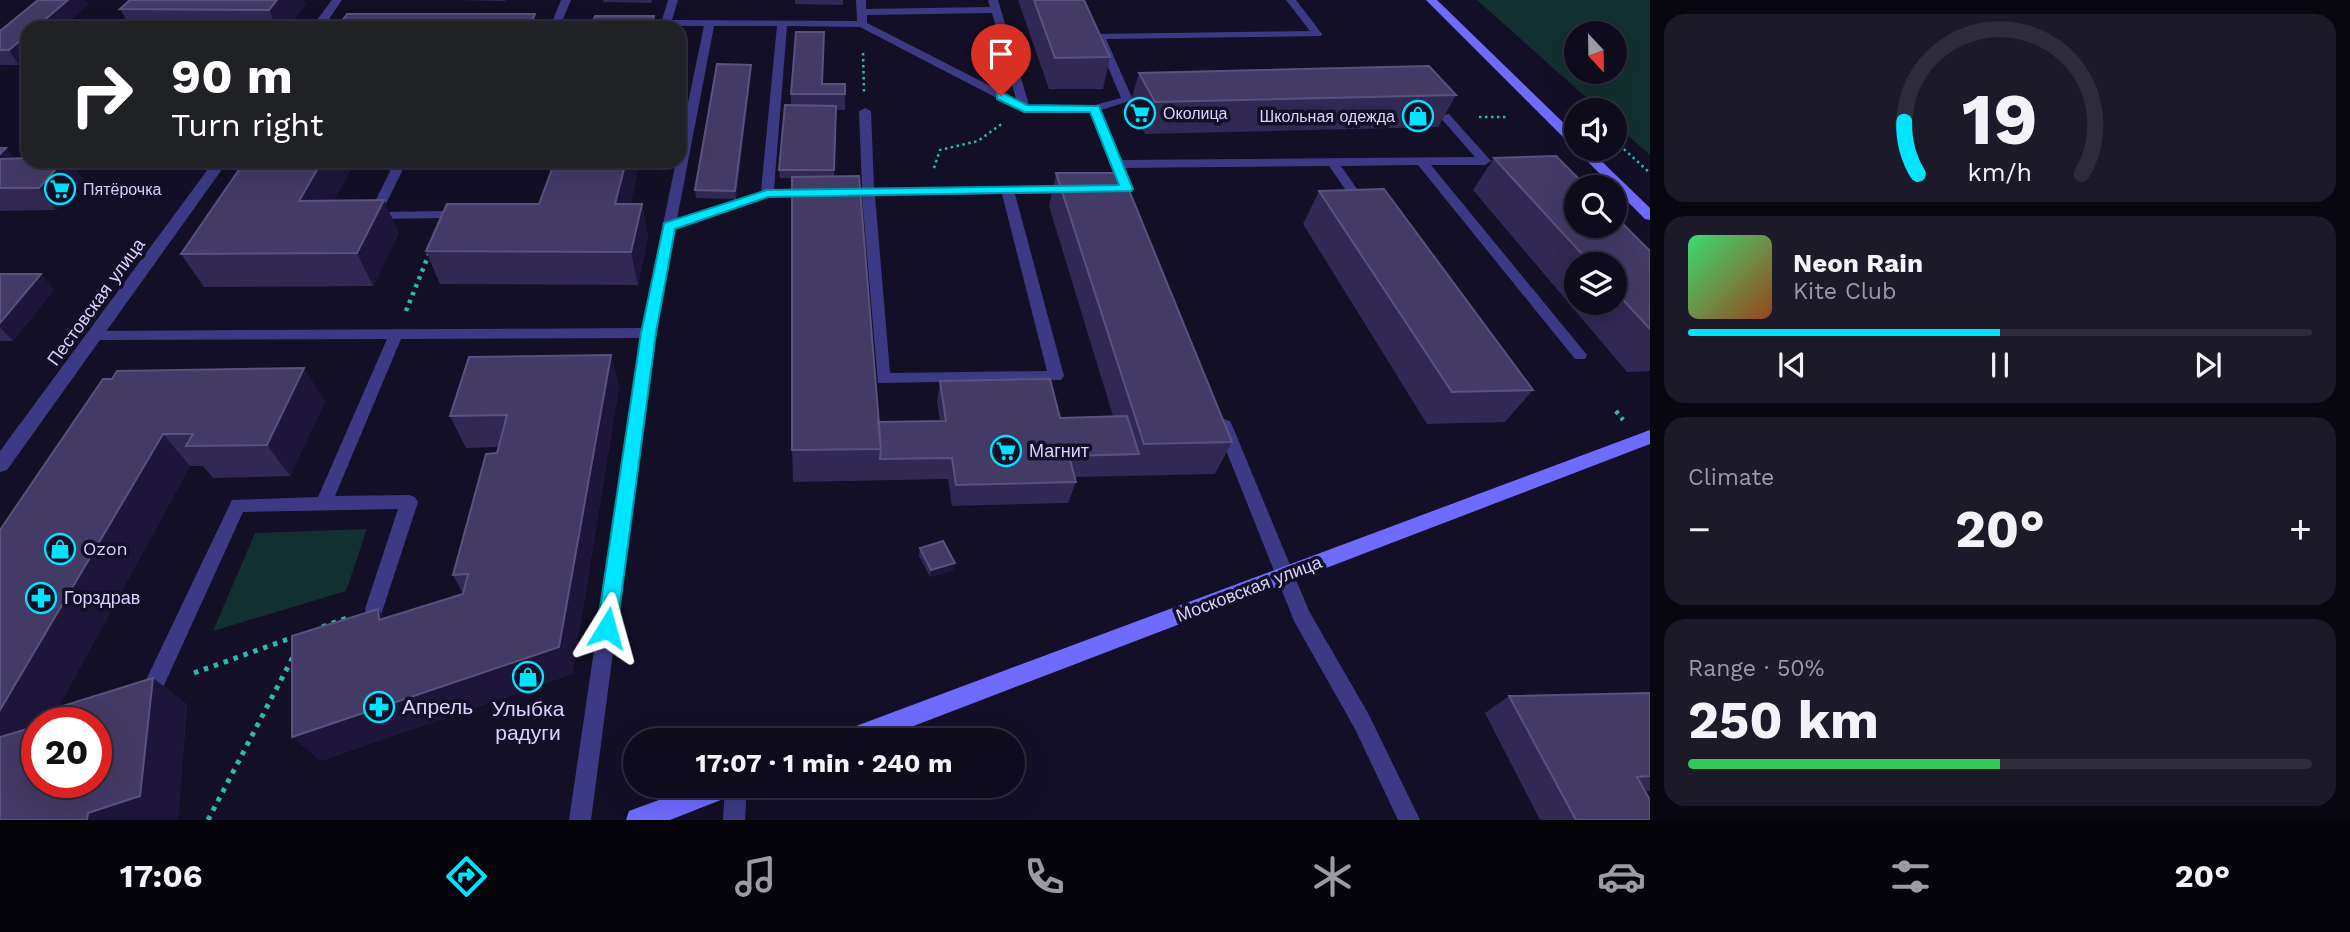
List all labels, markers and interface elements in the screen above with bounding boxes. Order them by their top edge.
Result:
north arrow [1564,21,1628,84]
map controls [1564,21,1627,315]
pin [971,24,1031,96]
icon: arrive [982,35,1020,73]
text: 90 m [171,47,293,105]
icon: right [56,49,147,140]
text: 19 [1962,76,2038,162]
supermarket icon: Околица [1123,96,1157,130]
button: sound [1564,98,1627,161]
shop icon: Школьная одежда [1401,99,1435,133]
place label: Околица [1163,104,1228,123]
text: Turn right [171,106,323,144]
place label: Школьная одежда [1260,107,1395,126]
text: km/h [1968,158,2032,187]
supermarket icon: Пятёрочка [43,172,77,206]
button: search [1564,175,1627,238]
place label: Пятёрочка [83,180,162,199]
street label: Пестовская улица [42,233,149,369]
text: Neon Rain [1793,248,1923,278]
button: layers [1564,252,1627,315]
text: Kite Club [1793,278,1896,305]
icon: previous [1773,346,1811,384]
icon: pause [1981,346,2019,384]
icon: next [2189,346,2227,384]
supermarket icon: Магнит [989,434,1023,468]
place label: Магнит [1029,440,1089,461]
text: Climate [1688,464,1774,491]
text: 20° [1955,499,2045,560]
text: − [1688,507,1711,551]
text: + [2289,507,2312,551]
shop icon: Ozon [43,532,77,566]
place label: Ozon [83,538,128,559]
street label: Московская улица [1173,551,1326,626]
pharmacy icon: Горздрав [24,581,58,615]
place label: Горздрав [64,587,140,608]
position arrow [570,591,644,665]
text: Range · 50% [1688,655,1824,682]
shop icon: Улыбка радуги [511,660,545,694]
pharmacy icon: Апрель [362,690,396,724]
text: 250 km [1688,690,1879,751]
place label: Апрель [402,694,473,719]
place label: Улыбка радуги [492,696,565,745]
speed limit sign: 20 [21,707,112,798]
text: 17:07 · 1 min · 240 m [696,748,952,778]
icon: directions [442,852,491,901]
icon: music [731,852,780,901]
icon: phone [1020,852,1069,901]
icon: climate [1308,852,1357,901]
icon: car [1597,852,1646,901]
icon: filters [1886,852,1935,901]
text: 17:06 [120,857,203,895]
text: 20° [2175,857,2230,895]

